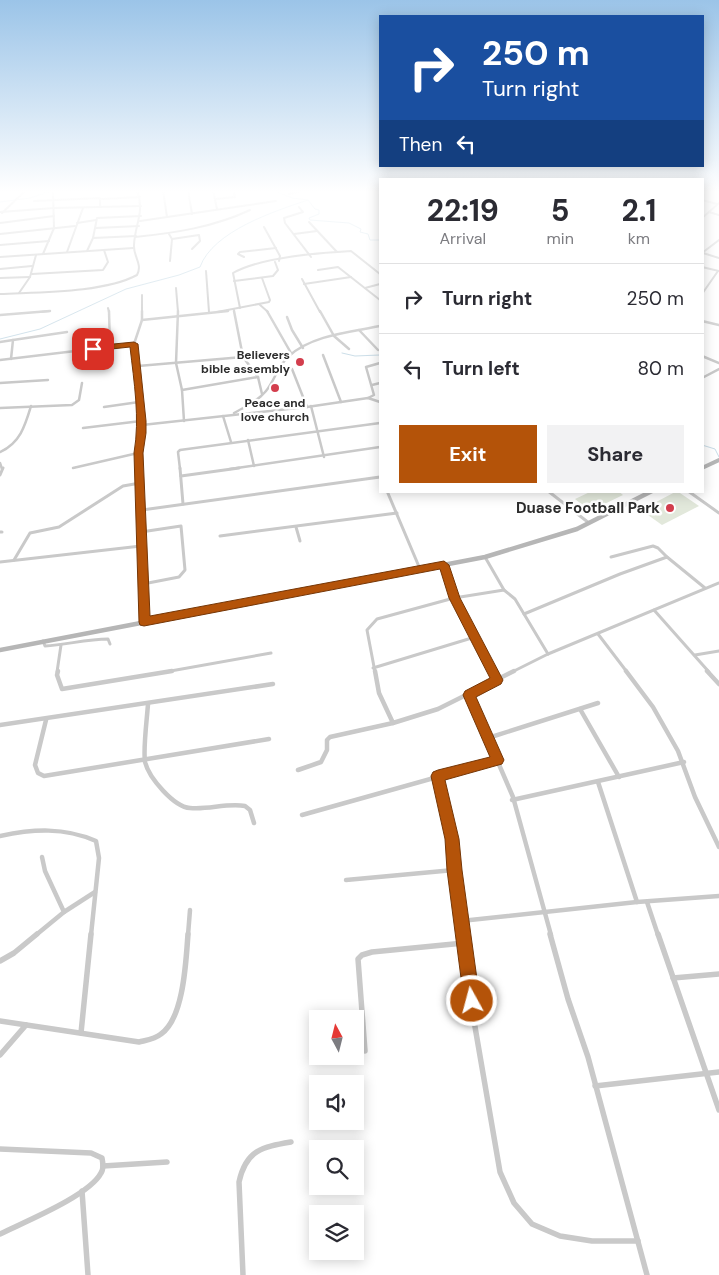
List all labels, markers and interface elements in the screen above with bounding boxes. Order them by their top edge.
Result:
text: 250 m [482,30,590,76]
icon: right [399,35,464,100]
text: Turn right [482,74,579,103]
icon: left [452,130,480,158]
text: Then [399,132,442,157]
text: 22:19 [427,191,499,230]
text: 5 [551,191,570,230]
text: 2.1 [622,191,656,230]
text: Arrival [439,228,486,249]
text: min [547,228,574,249]
text: km [628,228,650,249]
icon: right [399,285,427,313]
text: Turn right [442,286,532,311]
text: 250 m [626,286,684,311]
pin [72,328,114,370]
icon: arrive [79,335,107,363]
place label: Believers bible assembly [201,347,291,377]
icon: left [399,355,427,383]
marker: Believers bible assembly [294,356,306,368]
text: Turn left [442,356,520,381]
text: 80 m [637,356,684,381]
marker: Peace and love church [269,382,281,394]
place label: Peace and love church [241,395,309,425]
button: Exit [399,425,537,483]
button: Share [547,425,684,483]
place label: Duase Football Park [516,498,660,518]
marker: Duase Football Park [664,502,676,514]
position arrow [445,974,497,1026]
north arrow [309,1010,364,1065]
map controls [309,1010,364,1260]
button: sound [309,1075,364,1130]
button: search [309,1140,364,1195]
button: layers [309,1205,364,1260]

